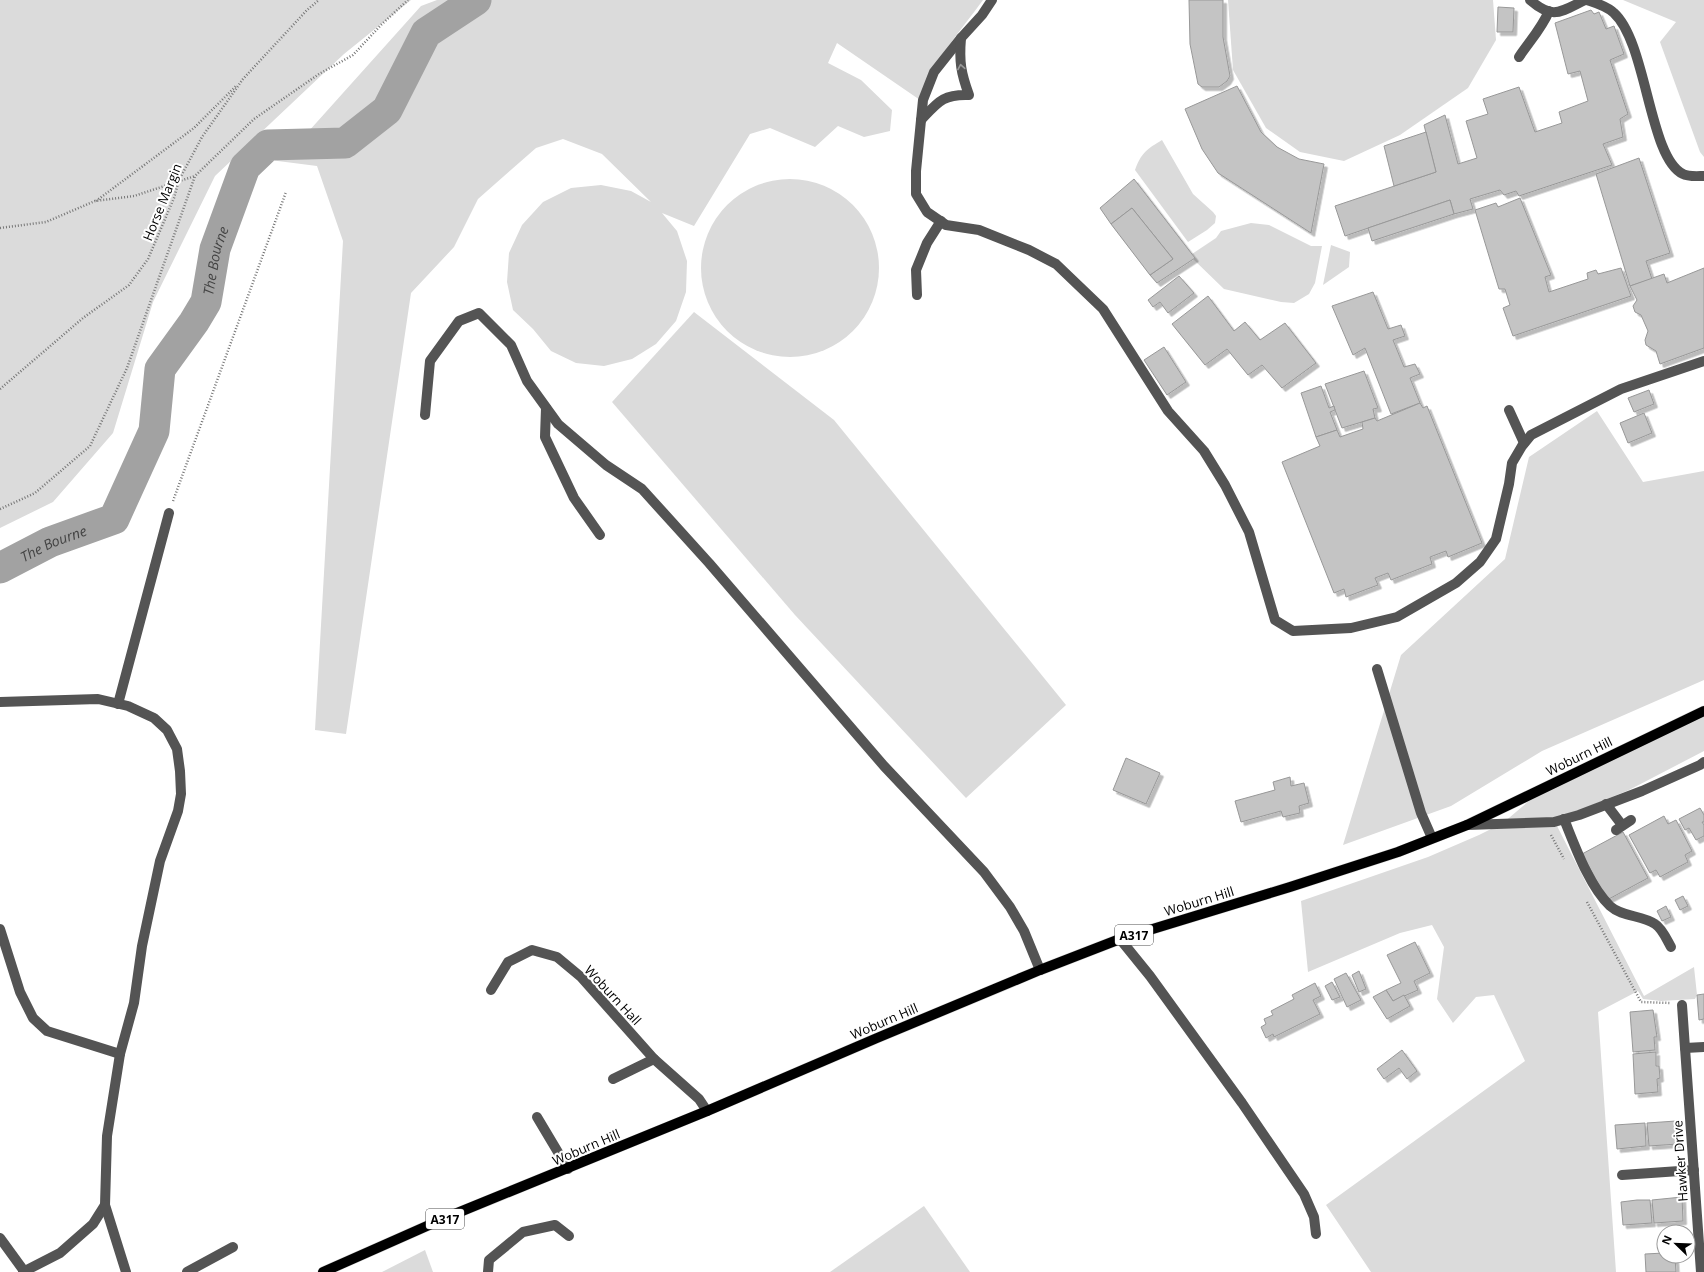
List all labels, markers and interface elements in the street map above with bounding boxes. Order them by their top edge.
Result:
one-way arrow [957,64,966,70]
street label: Horse Margin [138,161,186,243]
water label: The Bourne [198,223,232,297]
water label: The Bourne [17,520,89,566]
street label: Woburn Hill [1543,732,1615,780]
street label: Woburn Hill [1162,882,1236,920]
road number: A317 [1115,925,1153,945]
street label: Woburn Hall [581,961,645,1029]
street label: Woburn Hill [847,999,921,1043]
street label: Hawker Drive [1668,1120,1692,1202]
street label: Woburn Hill [549,1125,623,1169]
road number: A317 [426,1209,464,1229]
north arrow [1656,1224,1696,1264]
text: N [1658,1233,1675,1247]

